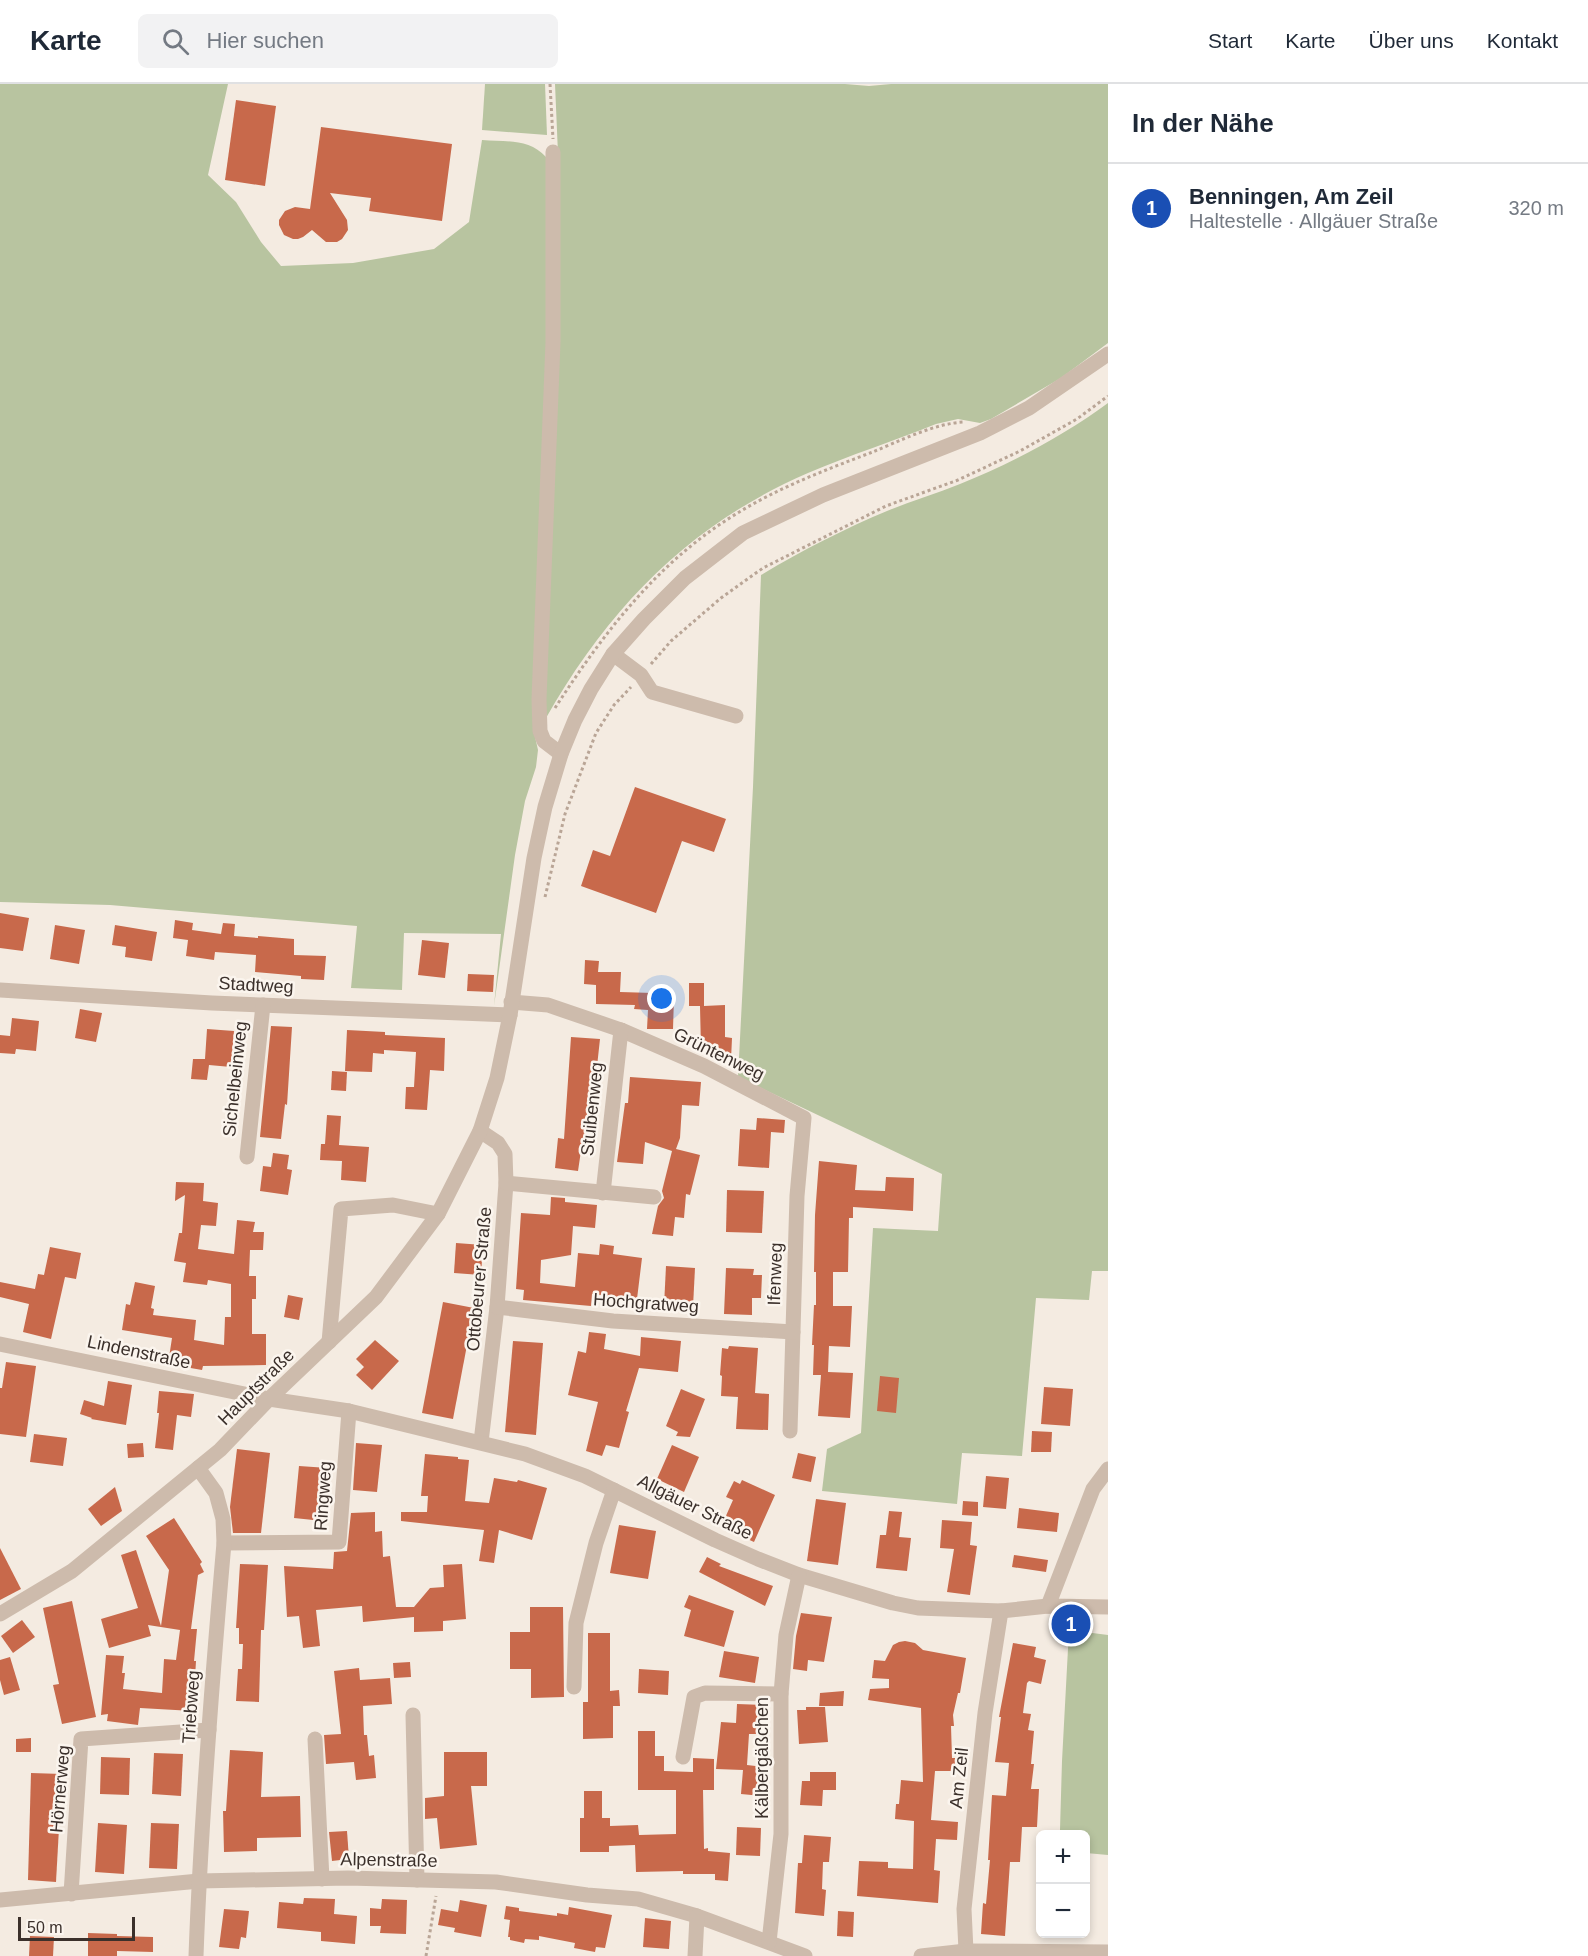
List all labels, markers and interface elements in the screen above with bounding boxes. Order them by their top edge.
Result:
search box [138,14,558,68]
text: Karte [30,25,102,56]
icon: search [159,25,192,58]
text: Hier suchen [207,28,324,53]
text: Start [1208,29,1252,52]
text: Karte [1285,29,1336,52]
text: Über uns [1369,29,1454,52]
text: Kontakt [1487,29,1558,52]
text: In der Nähe [1132,108,1274,138]
text: Benningen, Am Zeil [1189,184,1394,209]
text: 1 [1146,197,1157,219]
text: 320 m [1508,197,1564,219]
text: Haltestelle · Allgäuer Straße [1189,210,1438,232]
street label: Stadtweg [218,973,294,997]
your location [647,984,676,1013]
street label: Sichelbeinweg [219,1020,251,1138]
street label: Grüntenweg [671,1024,767,1084]
street label: Stuibenweg [577,1061,607,1157]
street label: Ottobeurer Straße [463,1206,495,1352]
street label: Ifenweg [764,1242,786,1306]
street label: Hochgratweg [592,1289,700,1317]
street label: Lindenstraße [86,1331,192,1373]
street label: Hauptstraße [214,1345,298,1429]
street label: Ringweg [311,1460,335,1532]
street label: Allgäuer Straße [634,1471,756,1543]
pin: 1 [1052,1602,1090,1646]
street label: Triebweg [178,1670,204,1744]
street label: Kälbergäßchen [752,1697,772,1819]
street label: Hörnerweg [46,1744,74,1834]
street label: Am Zeil [946,1747,972,1809]
map controls [1036,1830,1090,1938]
button: + [1036,1830,1090,1884]
street label: Alpenstraße [340,1849,438,1871]
button: − [1036,1884,1090,1938]
scale bar [18,1914,135,1942]
text: 50 m [27,1919,63,1936]

